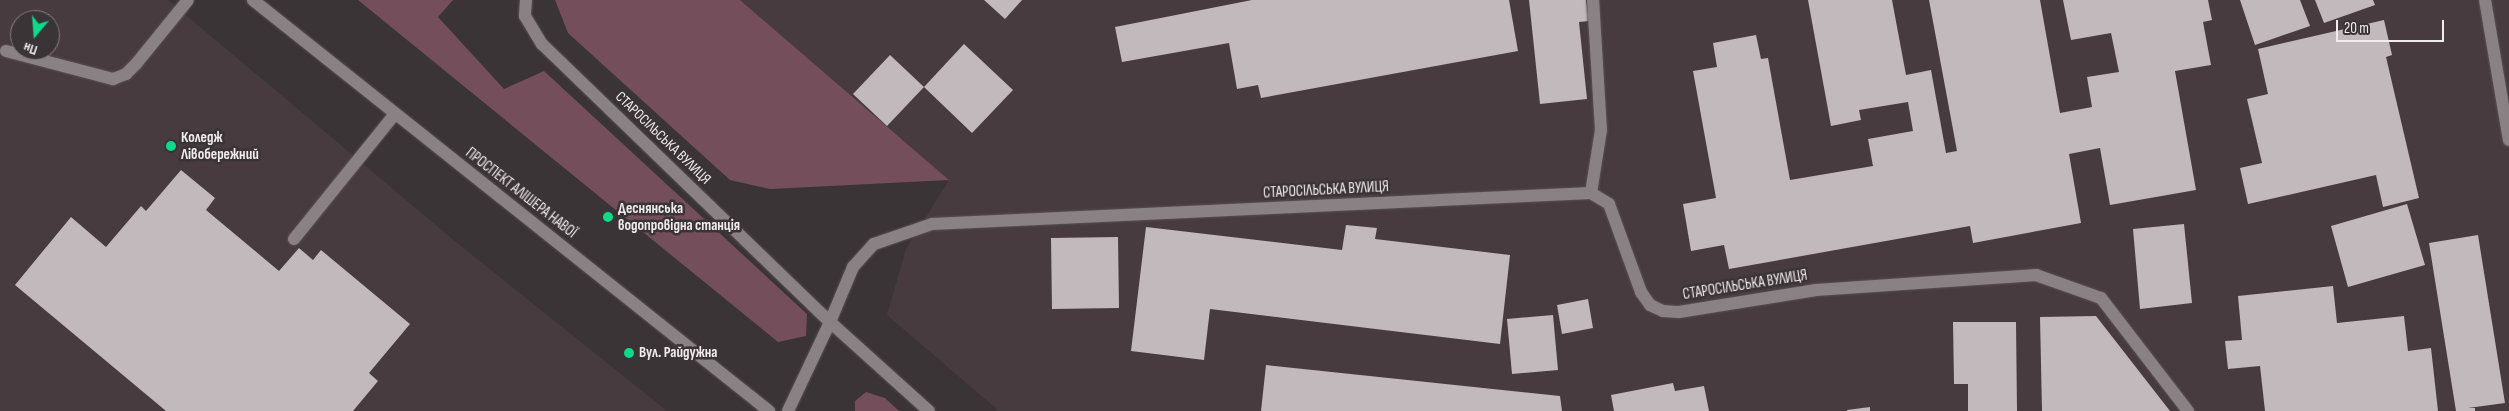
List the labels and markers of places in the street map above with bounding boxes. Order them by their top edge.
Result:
place label: Коледж Лівобережний [181,128,259,163]
marker: Коледж Лівобережний [165,140,177,152]
place label: Деснянська водопровідна станція [618,199,740,234]
marker: Деснянська водопровідна станція [602,211,614,223]
place label: Вул. Райдужна [639,344,717,362]
marker: Вул. Райдужна [623,347,635,359]

